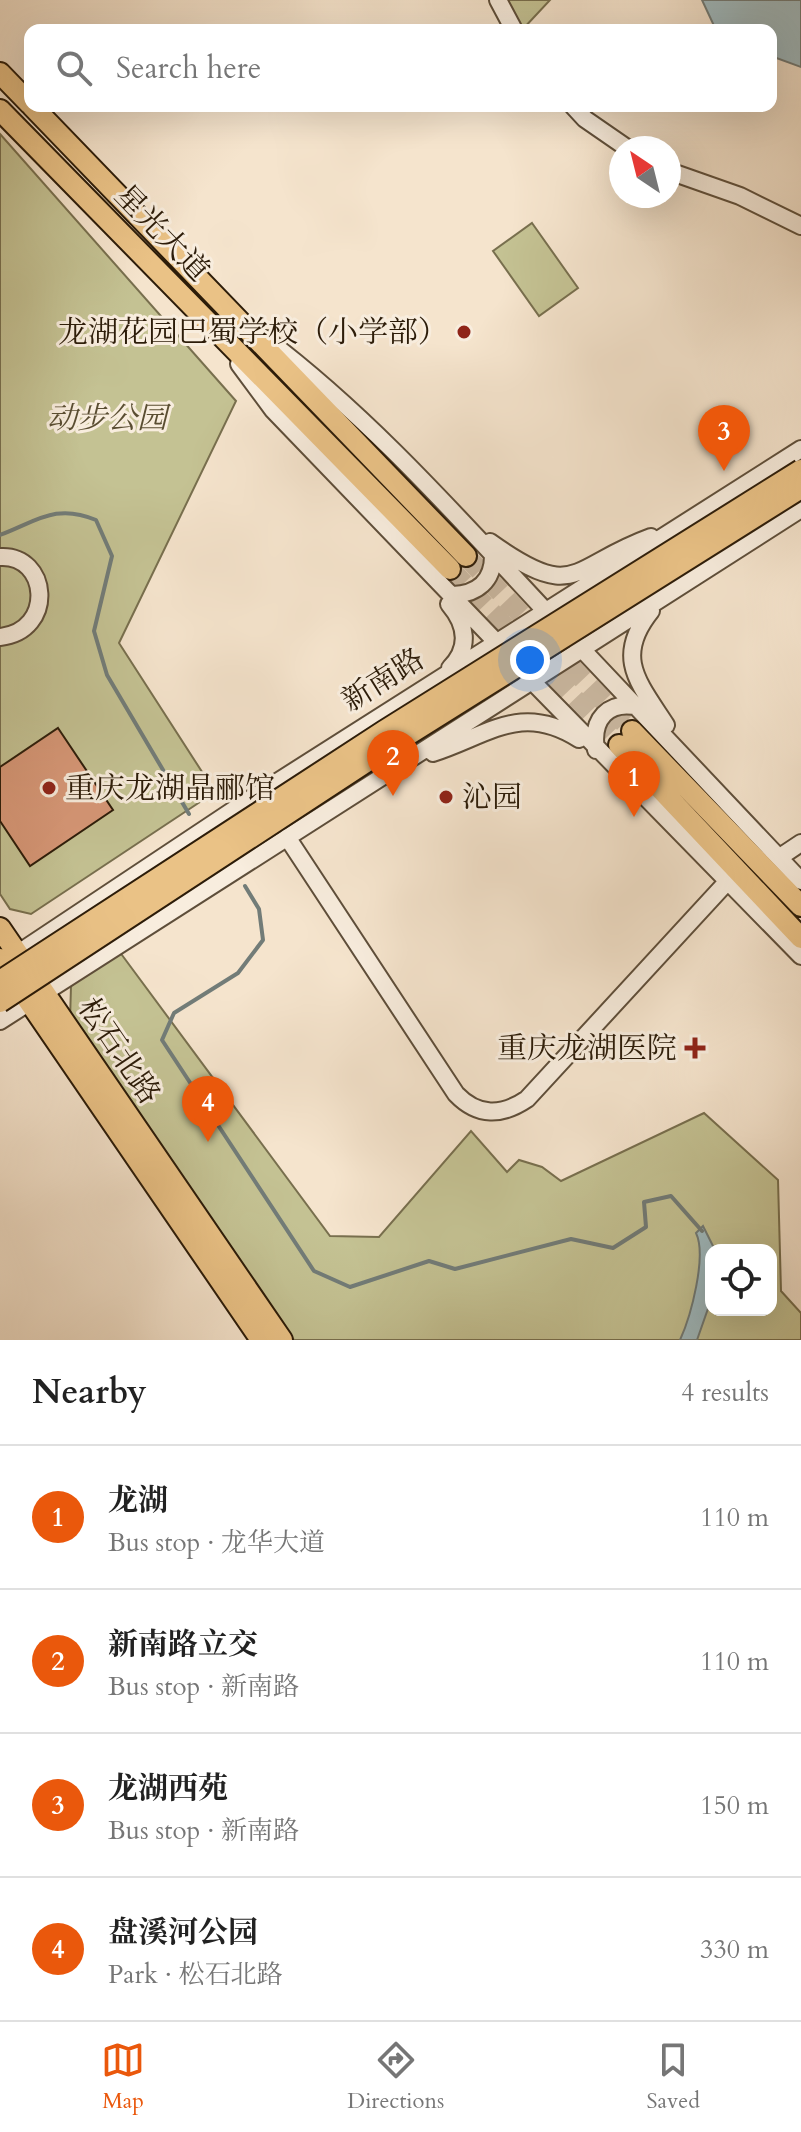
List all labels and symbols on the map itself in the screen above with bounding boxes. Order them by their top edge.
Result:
north arrow [609,136,681,208]
street label: 星光大道 [106,176,218,290]
place label: 龙湖花园巴蜀学校（小学部） [58,312,448,353]
marker: 龙湖花园巴蜀学校（小学部） [455,323,473,341]
park label: 动步公园 [47,398,171,439]
pin: 3 [698,405,750,471]
street label: 新南路 [334,639,432,721]
your location [510,640,550,680]
pin: 2 [367,730,419,796]
pin: 1 [608,751,660,817]
place label: 重庆龙湖晶郦馆 [65,768,275,809]
place label: 沁园 [462,777,522,818]
marker: 重庆龙湖晶郦馆 [40,779,58,797]
marker: 沁园 [437,788,455,806]
street label: 松石北路 [68,990,170,1112]
place label: 重庆龙湖医院 [497,1028,677,1069]
marker: 重庆龙湖医院 [684,1037,706,1059]
pin: 4 [182,1076,234,1142]

